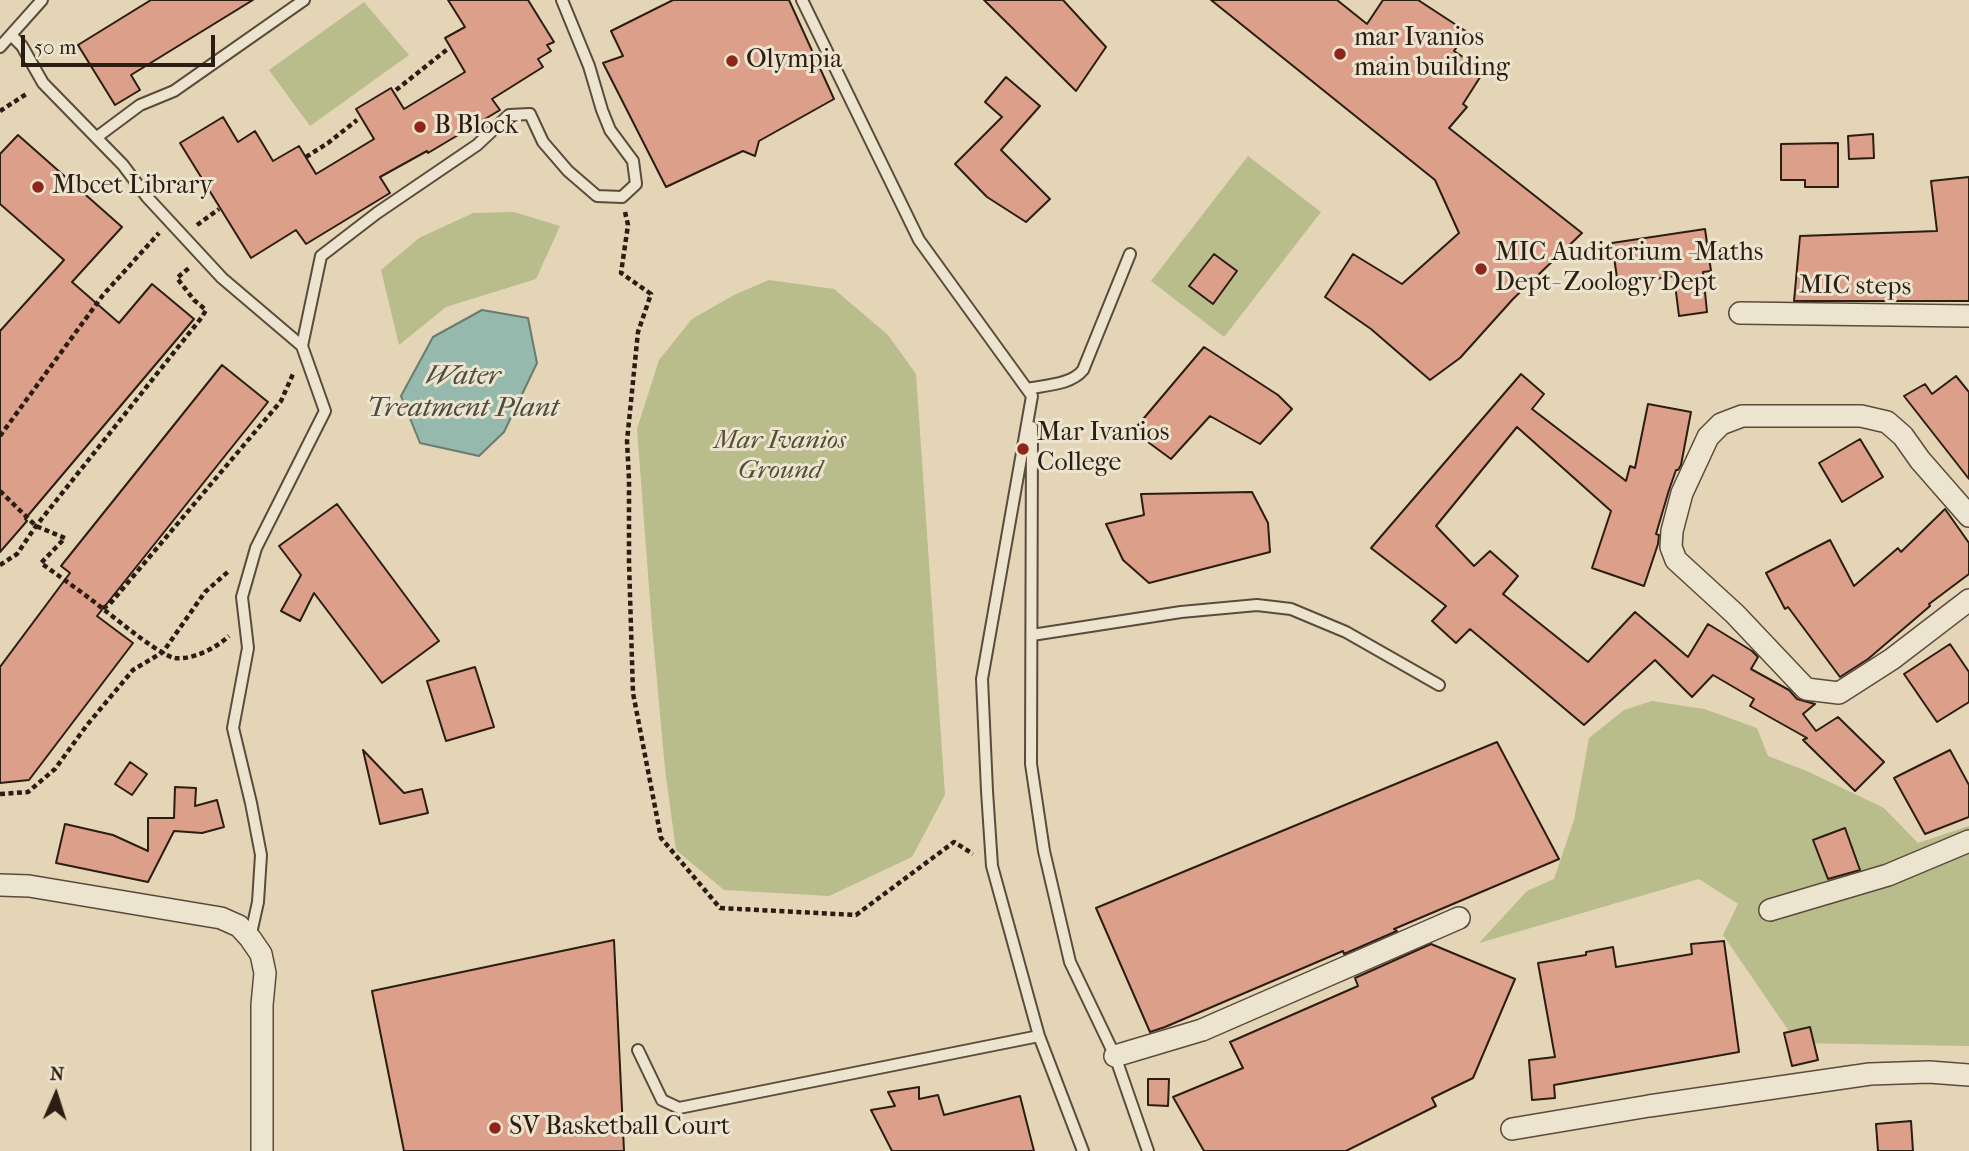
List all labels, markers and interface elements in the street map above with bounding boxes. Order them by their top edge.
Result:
scale bar [24,21,219,65]
place label: mar Ivanios main building [1354,23,1510,84]
text: 50 m [34,35,77,59]
place label: Olympia [746,45,842,77]
marker: mar Ivanios main building [1332,46,1348,62]
marker: Olympia [724,53,740,69]
place label: B Block [434,111,518,143]
marker: B Block [412,119,428,135]
place label: Mbcet Library [52,171,213,203]
marker: Mbcet Library [30,179,46,195]
place label: MIC Auditorium -Maths Dept- Zoology Dept [1495,238,1763,300]
marker: MIC Auditorium -Maths Dept- Zoology Dept [1473,261,1489,277]
street label: MIC steps [1799,270,1911,304]
water label: Water Treatment Plant [367,360,559,426]
place label: Mar Ivanios College [1037,418,1169,480]
park label: Mar Ivanios Ground [714,426,846,488]
marker: Mar Ivanios College [1015,441,1031,457]
north arrow [21,1060,91,1130]
text: N [49,1063,65,1085]
place label: SV Basketball Court [509,1112,730,1144]
marker: SV Basketball Court [487,1120,503,1136]

